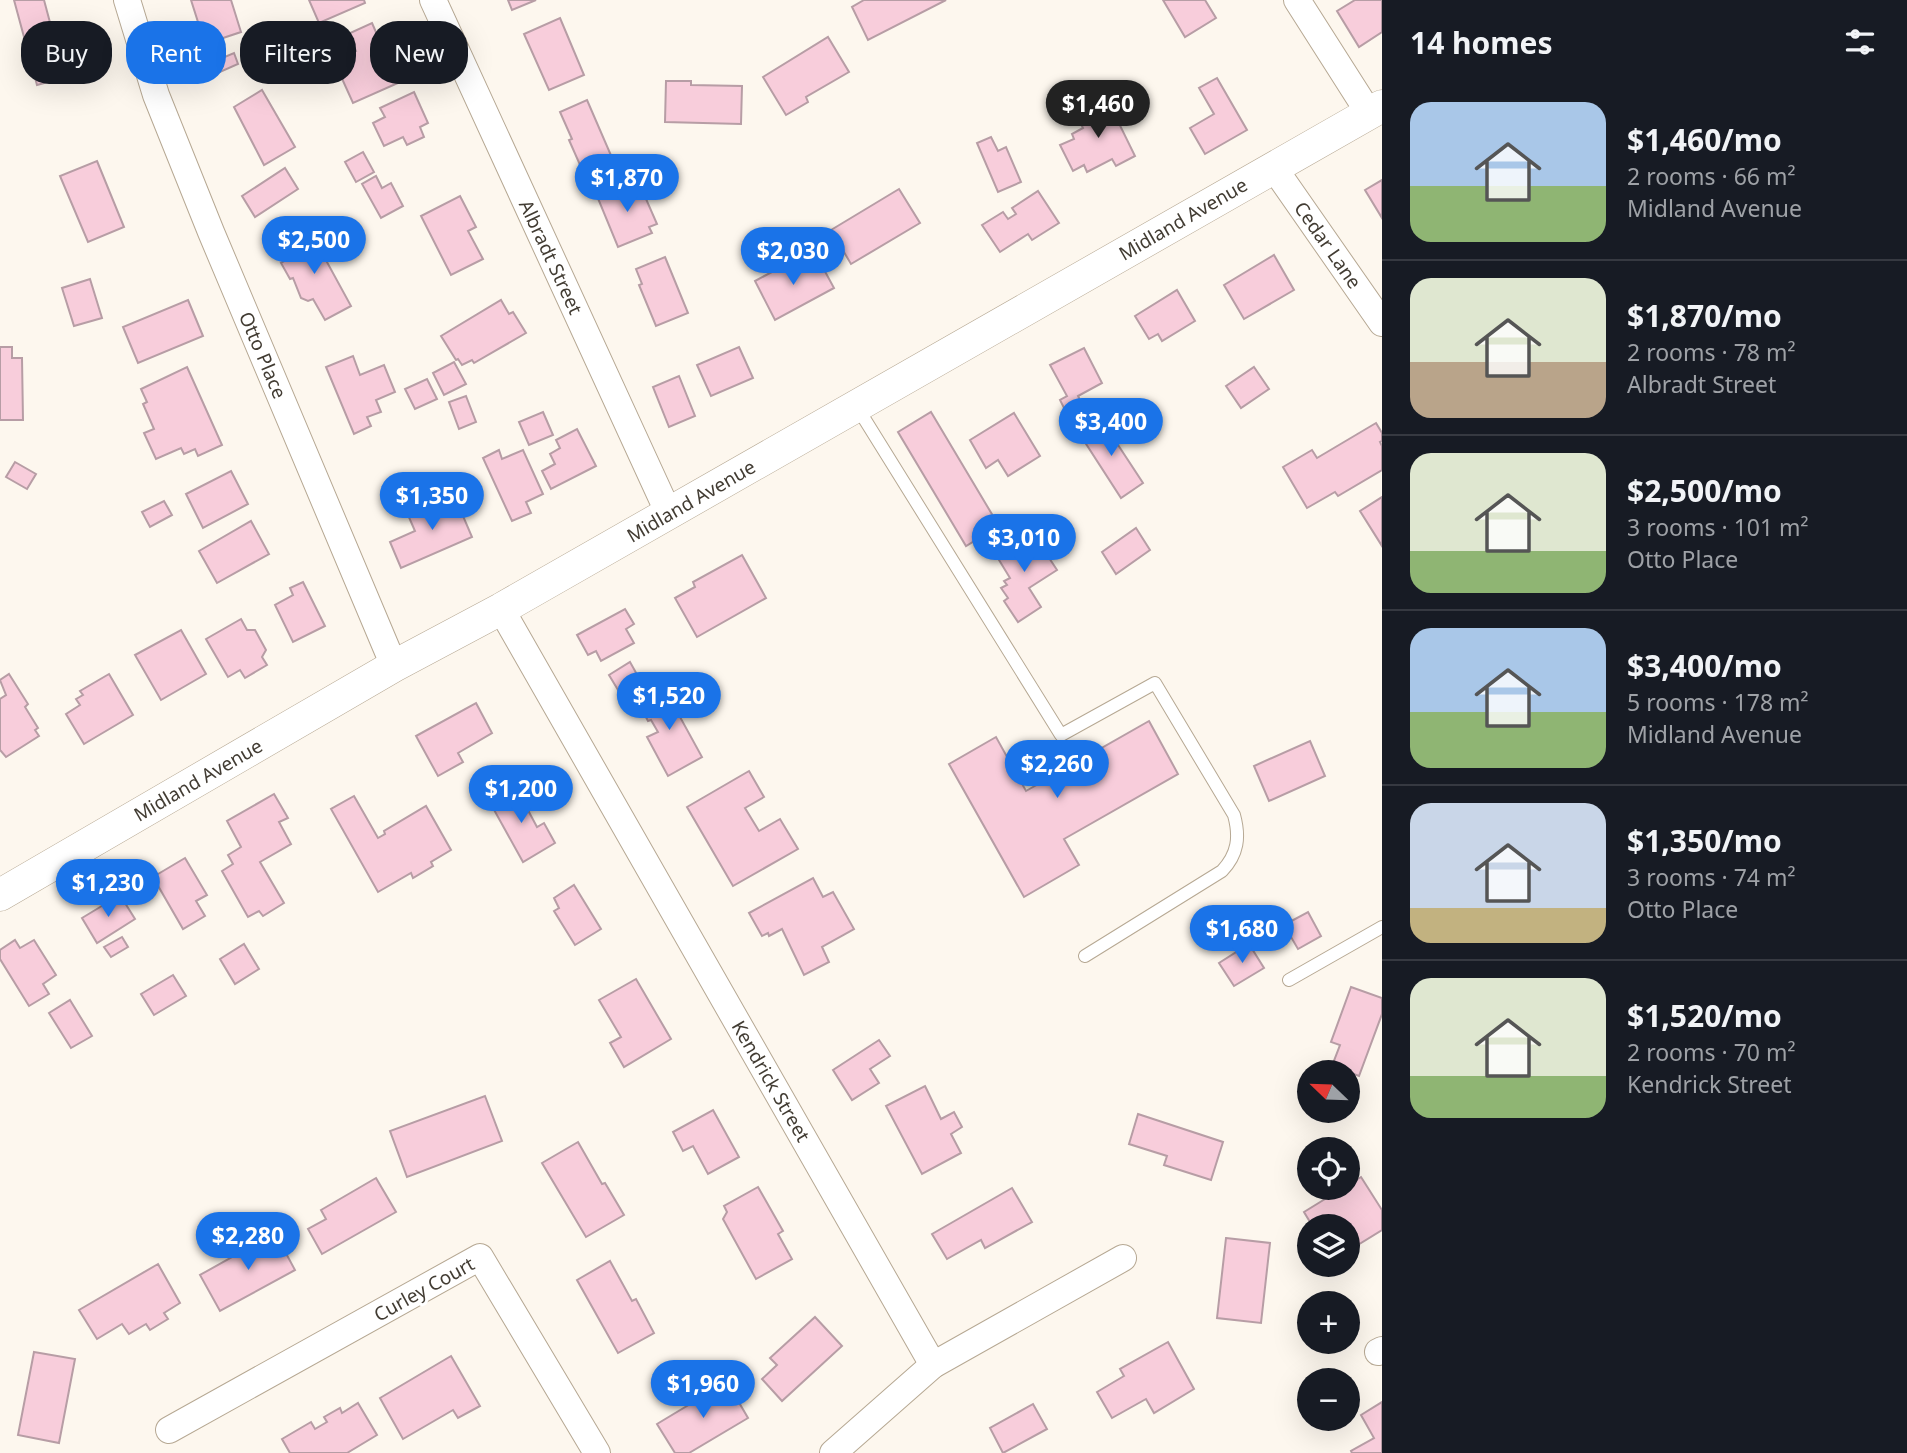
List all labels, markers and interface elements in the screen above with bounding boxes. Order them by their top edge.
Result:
chip: Buy [21,21,112,84]
chip: Rent [126,21,226,84]
chip: Filters [240,21,356,84]
chip: New [370,21,468,84]
text: 14 homes [1410,22,1553,63]
icon: filters [1841,23,1879,61]
pin: $1,460 [1041,80,1155,140]
text: $1,460 [1062,87,1134,119]
text: $1,460/mo [1627,119,1782,160]
icon: home [1466,130,1550,214]
pin: $1,870 [570,154,684,214]
text: 2 rooms · 66 m² [1627,160,1796,192]
text: $1,870 [591,161,663,193]
street label: Midland Avenue [1114,172,1252,266]
text: Midland Avenue [1627,192,1802,224]
street label: Albradt Street [513,196,589,319]
street label: Cedar Lane [1288,196,1368,294]
pin: $2,500 [257,216,371,276]
text: $2,500 [278,223,350,255]
pin: $2,030 [736,228,850,287]
text: $2,030 [757,234,829,266]
text: $1,870/mo [1627,295,1782,336]
icon: home [1466,306,1550,390]
street label: Otto Place [233,308,293,402]
text: 2 rooms · 78 m² [1627,336,1796,368]
text: Albradt Street [1627,368,1776,400]
pin: $3,400 [1054,398,1168,458]
text: $3,400 [1075,405,1147,437]
street label: Midland Avenue [622,454,760,548]
text: $2,500/mo [1627,470,1782,511]
pin: $1,350 [375,472,489,532]
text: $1,350 [396,479,468,511]
icon: home [1466,481,1550,565]
text: 3 rooms · 101 m² [1627,511,1809,543]
pin: $3,010 [967,514,1081,574]
text: $3,010 [988,521,1060,553]
text: Otto Place [1627,543,1738,575]
text: $3,400/mo [1627,645,1782,686]
icon: home [1466,656,1550,740]
pin: $1,520 [612,672,726,732]
text: $1,520 [633,679,705,711]
text: 5 rooms · 178 m² [1627,686,1809,718]
text: Midland Avenue [1627,718,1802,750]
street label: Midland Avenue [129,733,267,827]
pin: $2,260 [1000,740,1114,800]
text: $2,260 [1021,747,1093,779]
pin: $1,200 [464,766,578,825]
text: $1,200 [485,772,557,804]
text: $1,350/mo [1627,820,1782,861]
icon: home [1466,831,1550,915]
pin: $1,230 [51,860,165,919]
text: 3 rooms · 74 m² [1627,861,1796,893]
text: $1,230 [72,866,144,898]
text: Otto Place [1627,893,1738,925]
pin: $1,680 [1185,906,1299,965]
text: $1,680 [1206,912,1278,944]
text: $1,520/mo [1627,995,1782,1036]
icon: home [1466,1006,1550,1090]
street label: Kendrick Street [726,1016,816,1146]
text: 2 rooms · 70 m² [1627,1036,1796,1068]
north arrow [1297,1060,1360,1124]
map controls [1297,1060,1360,1431]
text: Kendrick Street [1627,1068,1792,1100]
button: locate [1297,1137,1360,1200]
pin: $2,280 [191,1212,305,1272]
button: layers [1297,1214,1360,1277]
text: $2,280 [212,1219,284,1251]
street label: Curley Court [369,1251,479,1327]
button: + [1297,1291,1360,1354]
pin: $1,960 [646,1360,760,1420]
text: $1,960 [667,1367,739,1399]
button: − [1297,1368,1360,1431]

